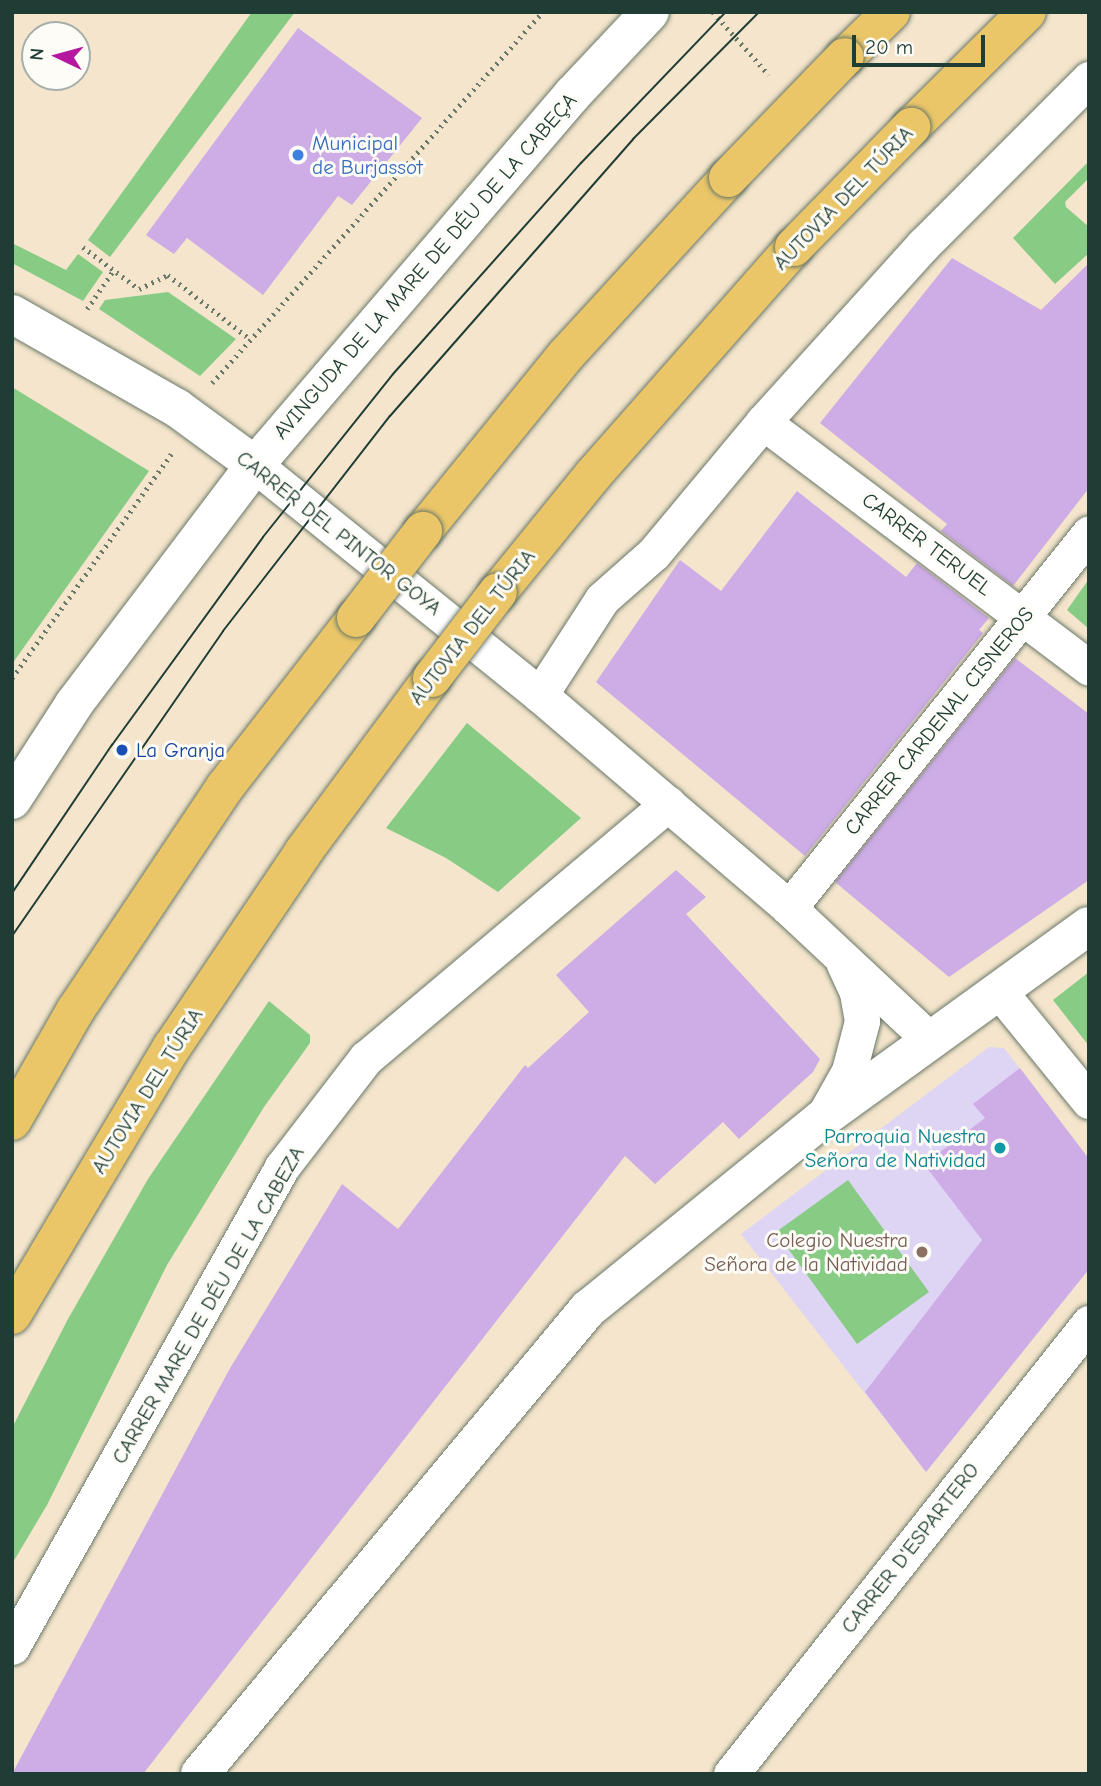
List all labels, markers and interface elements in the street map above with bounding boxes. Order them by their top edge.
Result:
north arrow [21,21,91,91]
scale bar [856,21,989,65]
text: 20 m [865,35,913,59]
text: N [26,47,49,61]
street label: AVINGUDA DE LA MARE DE DÉU DE LA CABEÇA [268,88,582,444]
street label: AUTOVIA DEL TÚRIA [768,121,918,275]
place label: Municipal de Burjassot [312,130,423,180]
marker: Municipal de Burjassot [290,147,306,163]
street label: CARRER DEL PINTOR GOYA [232,445,446,621]
street label: CARRER TERUEL [857,487,997,601]
street label: AUTOVIA DEL TÚRIA [404,544,540,710]
street label: CARRER CARDENAL CISNEROS [839,602,1039,840]
place label: La Granja [136,737,225,763]
marker: La Granja [114,742,130,758]
street label: AUTOVIA DEL TÚRIA [86,1004,208,1178]
place label: Parroquia Nuestra Señora de Natividad [805,1123,986,1173]
marker: Parroquia Nuestra Señora de Natividad [992,1140,1008,1156]
street label: CARRER MARE DE DÉU DE LA CABEZA [106,1142,310,1468]
place label: Colegio Nuestra Señora de la Natividad [704,1227,908,1277]
marker: Colegio Nuestra Señora de la Natividad [914,1244,930,1260]
street label: CARRER D'ESPARTERO [836,1458,984,1638]

